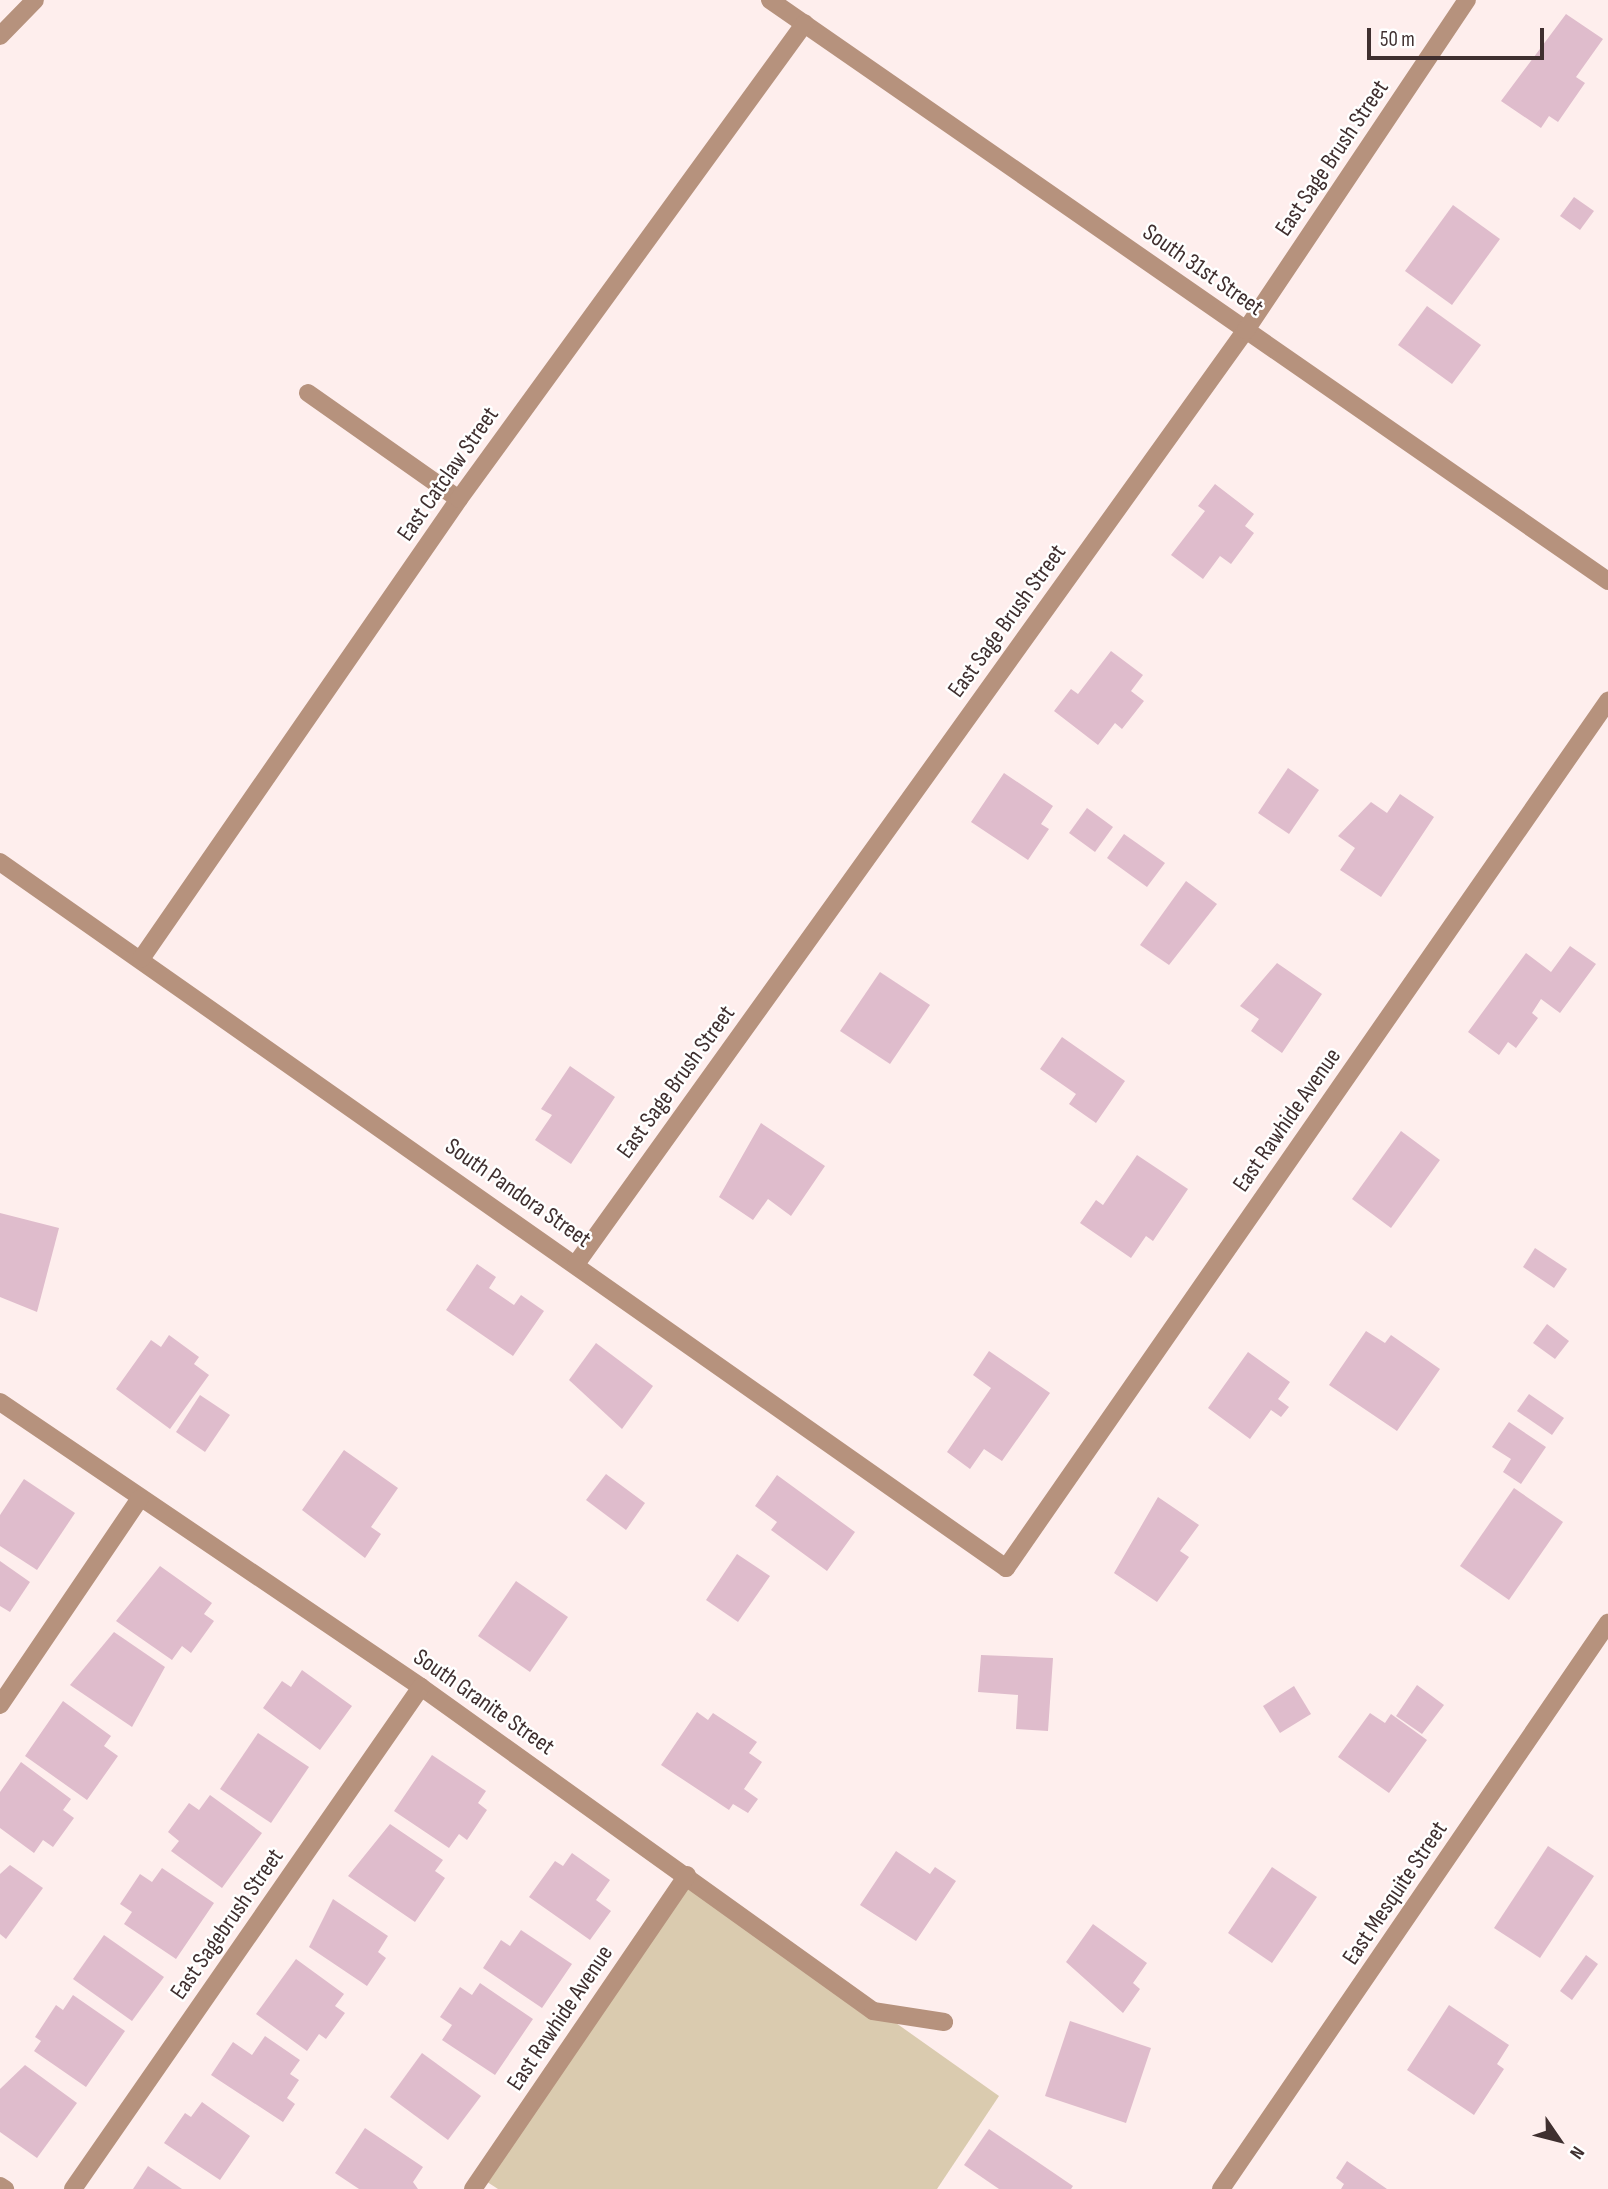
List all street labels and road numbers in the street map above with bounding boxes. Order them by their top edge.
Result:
street label: East Sage Brush Street [1269,75,1395,241]
street label: South 31st Street [1137,218,1269,322]
street label: East Catclaw Street [391,401,505,547]
street label: East Sage Brush Street [942,539,1072,703]
street label: East Sage Brush Street [611,1000,741,1164]
street label: East Rawhide Avenue [1227,1043,1347,1197]
street label: South Pandora Street [440,1132,596,1254]
street label: South Granite Street [408,1643,560,1761]
street label: East Mesquite Street [1336,1816,1454,1970]
street label: East Sagebrush Street [164,1843,290,2005]
street label: East Rawhide Avenue [501,1940,619,2096]

